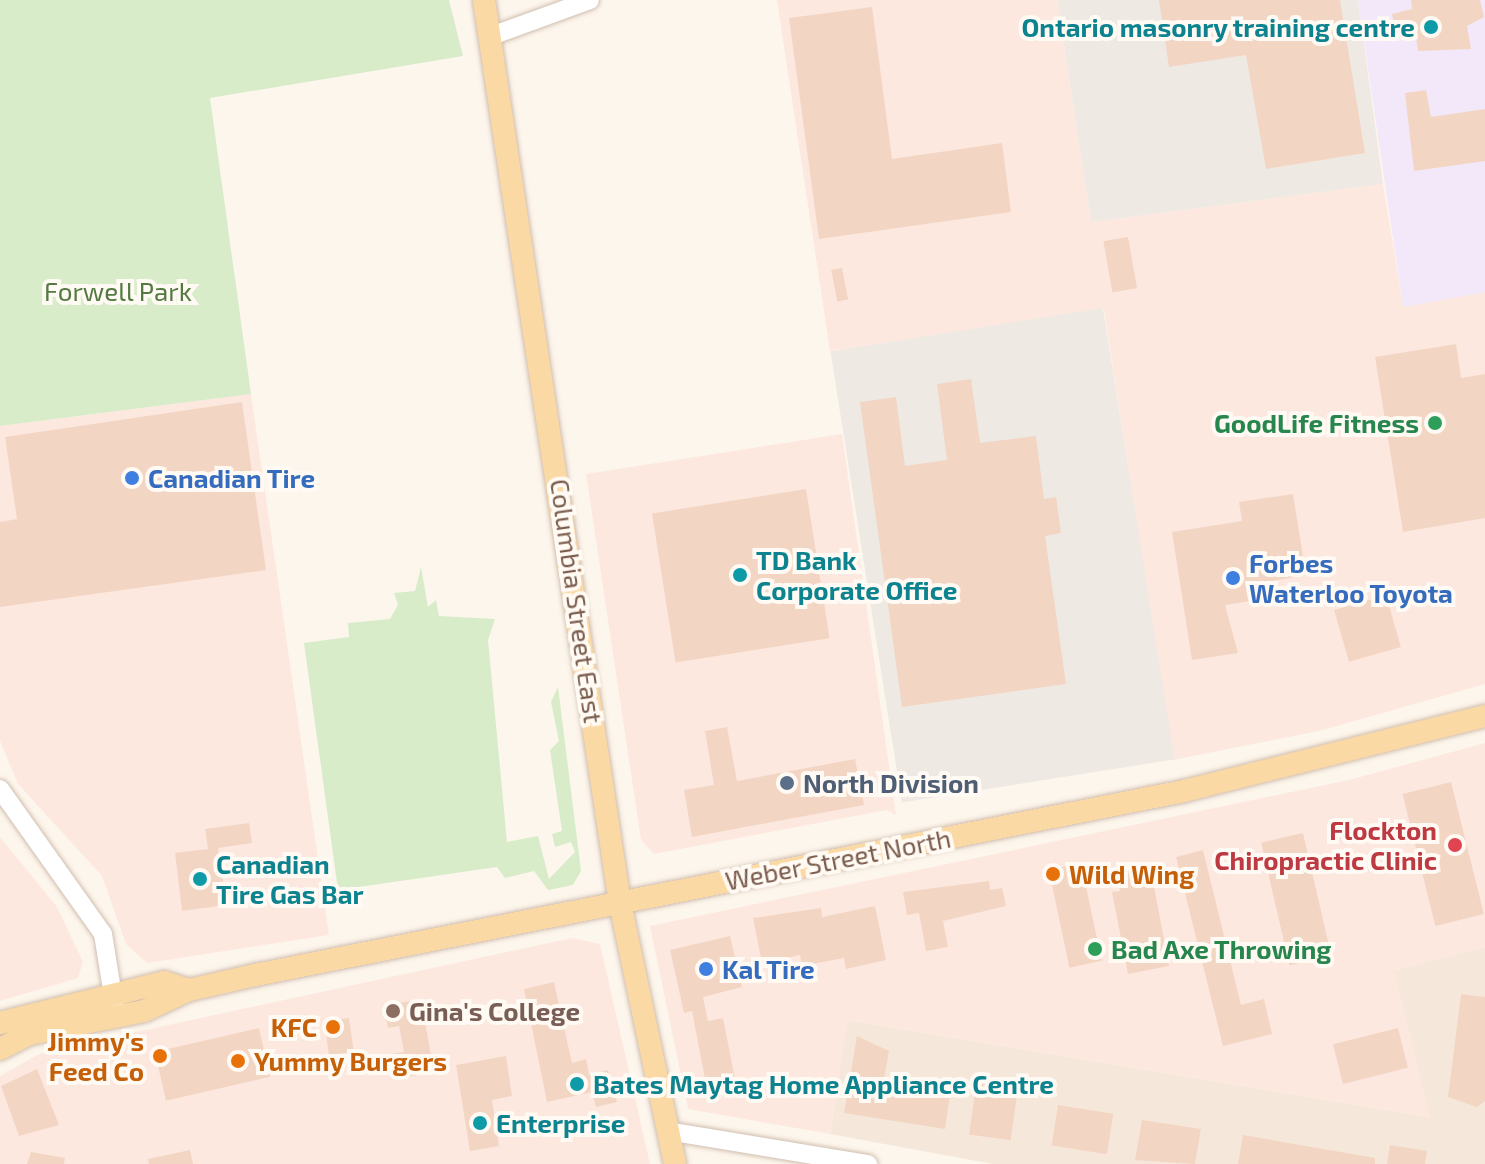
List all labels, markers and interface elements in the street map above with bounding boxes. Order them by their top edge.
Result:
place label: Ontario masonry training centre [1020,11,1415,43]
marker: Ontario masonry training centre [1422,18,1440,36]
park label: Forwell Park [44,275,192,307]
place label: GoodLife Fitness [1214,407,1419,439]
marker: GoodLife Fitness [1426,414,1444,432]
place label: Canadian Tire [148,462,316,494]
marker: Canadian Tire [123,469,141,487]
street label: Columbia Street East [544,477,610,725]
place label: TD Bank Corporate Office [756,544,957,606]
place label: Forbes Waterloo Toyota [1249,547,1454,608]
marker: TD Bank Corporate Office [731,566,749,584]
marker: Forbes Waterloo Toyota [1224,569,1242,587]
place label: North Division [803,767,979,799]
marker: North Division [778,774,796,792]
place label: Flockton Chiropractic Clinic [1214,814,1437,876]
street label: Weber Street North [722,822,954,896]
marker: Flockton Chiropractic Clinic [1444,834,1466,856]
place label: Canadian Tire Gas Bar [216,848,364,910]
place label: Wild Wing [1069,858,1195,890]
marker: Wild Wing [1044,865,1062,883]
marker: Canadian Tire Gas Bar [191,870,209,888]
place label: Bad Axe Throwing [1111,933,1333,965]
marker: Bad Axe Throwing [1086,940,1104,958]
place label: Kal Tire [722,953,816,985]
marker: Kal Tire [697,960,715,978]
place label: Gina's College [409,995,580,1027]
marker: Gina's College [384,1002,402,1020]
place label: KFC [271,1011,317,1043]
marker: KFC [324,1018,342,1036]
place label: Jimmy's Feed Co [47,1025,144,1086]
place label: Yummy Burgers [254,1045,448,1077]
marker: Jimmy's Feed Co [151,1047,169,1065]
marker: Yummy Burgers [229,1052,247,1070]
place label: Bates Maytag Home Appliance Centre [593,1068,1055,1100]
marker: Bates Maytag Home Appliance Centre [568,1075,586,1093]
place label: Enterprise [496,1107,625,1139]
marker: Enterprise [471,1114,489,1132]

